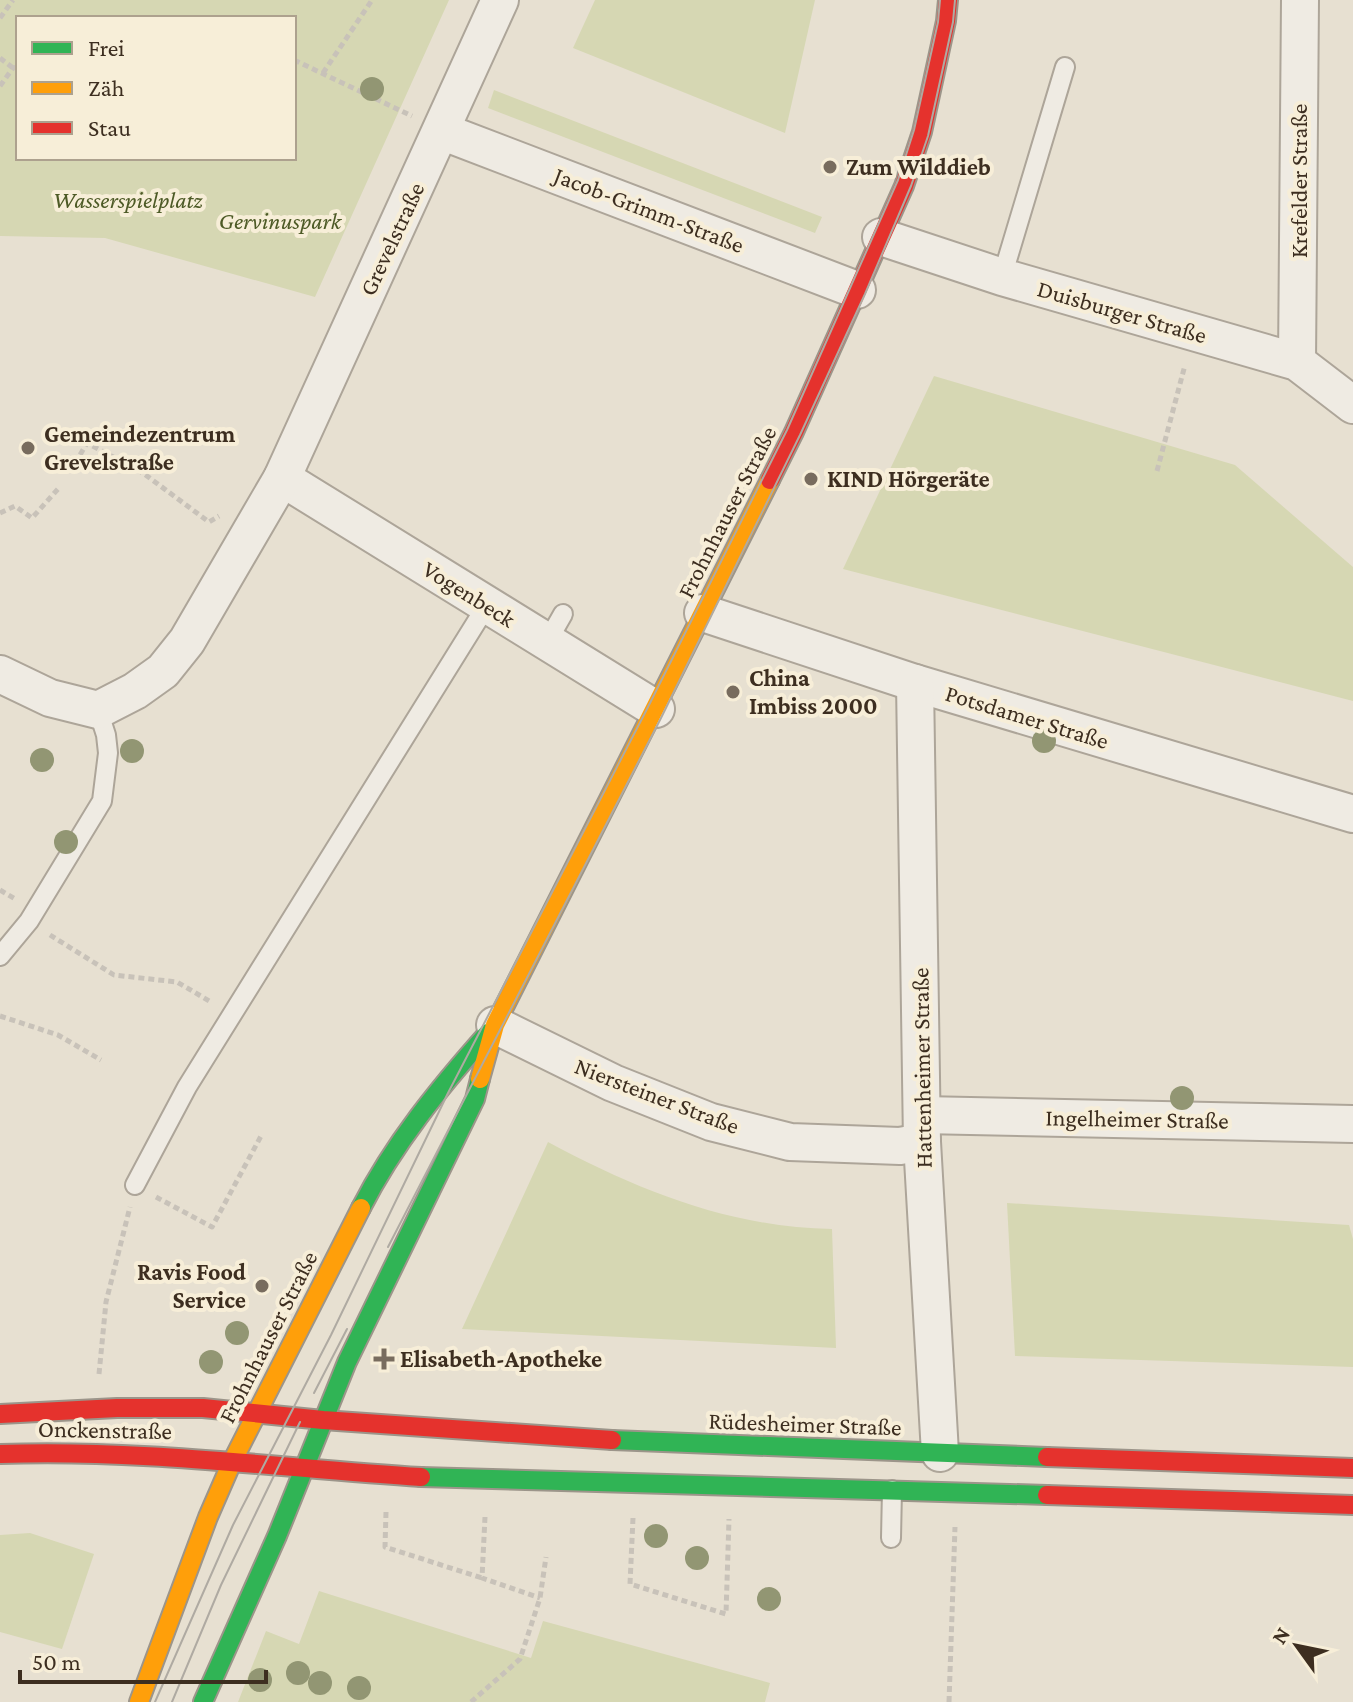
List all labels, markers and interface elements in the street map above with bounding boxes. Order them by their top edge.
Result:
legend [16,16,296,160]
text: Frei [88,34,125,61]
text: Zäh [88,74,125,101]
street label: Krefelder Straße [1285,104,1312,258]
text: Stau [88,114,131,141]
place label: Zum Wilddieb [846,153,991,180]
marker: Zum Wilddieb [821,158,839,176]
street label: Jacob-Grimm-Straße [549,160,748,258]
street label: Grevelstraße [354,178,430,300]
park label: Wasserspielplatz [53,186,204,213]
park label: Gervinuspark [219,207,343,234]
street label: Duisburger Straße [1034,274,1210,349]
place label: Gemeindezentrum Grevelstraße [44,420,236,475]
street label: Frohnhauser Straße [672,421,782,602]
marker: Gemeindezentrum Grevelstraße [19,439,37,457]
place label: KIND Hörgeräte [827,465,990,492]
marker: KIND Hörgeräte [802,470,820,488]
street label: Vogenbeck [418,555,521,633]
place label: China Imbiss 2000 [749,664,878,719]
street label: Potsdamer Straße [942,679,1112,754]
marker: China Imbiss 2000 [724,683,742,701]
street label: Hattenheimer Straße [906,967,937,1169]
street label: Niersteiner Straße [571,1052,743,1139]
street label: Ingelheimer Straße [1045,1103,1229,1134]
street label: Frohnhauser Straße [213,1246,323,1427]
place label: Ravis Food Service [137,1258,246,1313]
marker: Ravis Food Service [253,1277,271,1295]
place label: Elisabeth-Apotheke [400,1345,602,1372]
marker: Elisabeth-Apotheke [375,1350,393,1368]
street label: Rüdesheimer Straße [708,1407,902,1440]
street label: Onckenstraße [38,1415,172,1444]
north arrow [1257,1606,1337,1686]
text: N [1266,1622,1295,1648]
scale bar [20,1634,266,1684]
text: 50 m [32,1648,81,1675]

